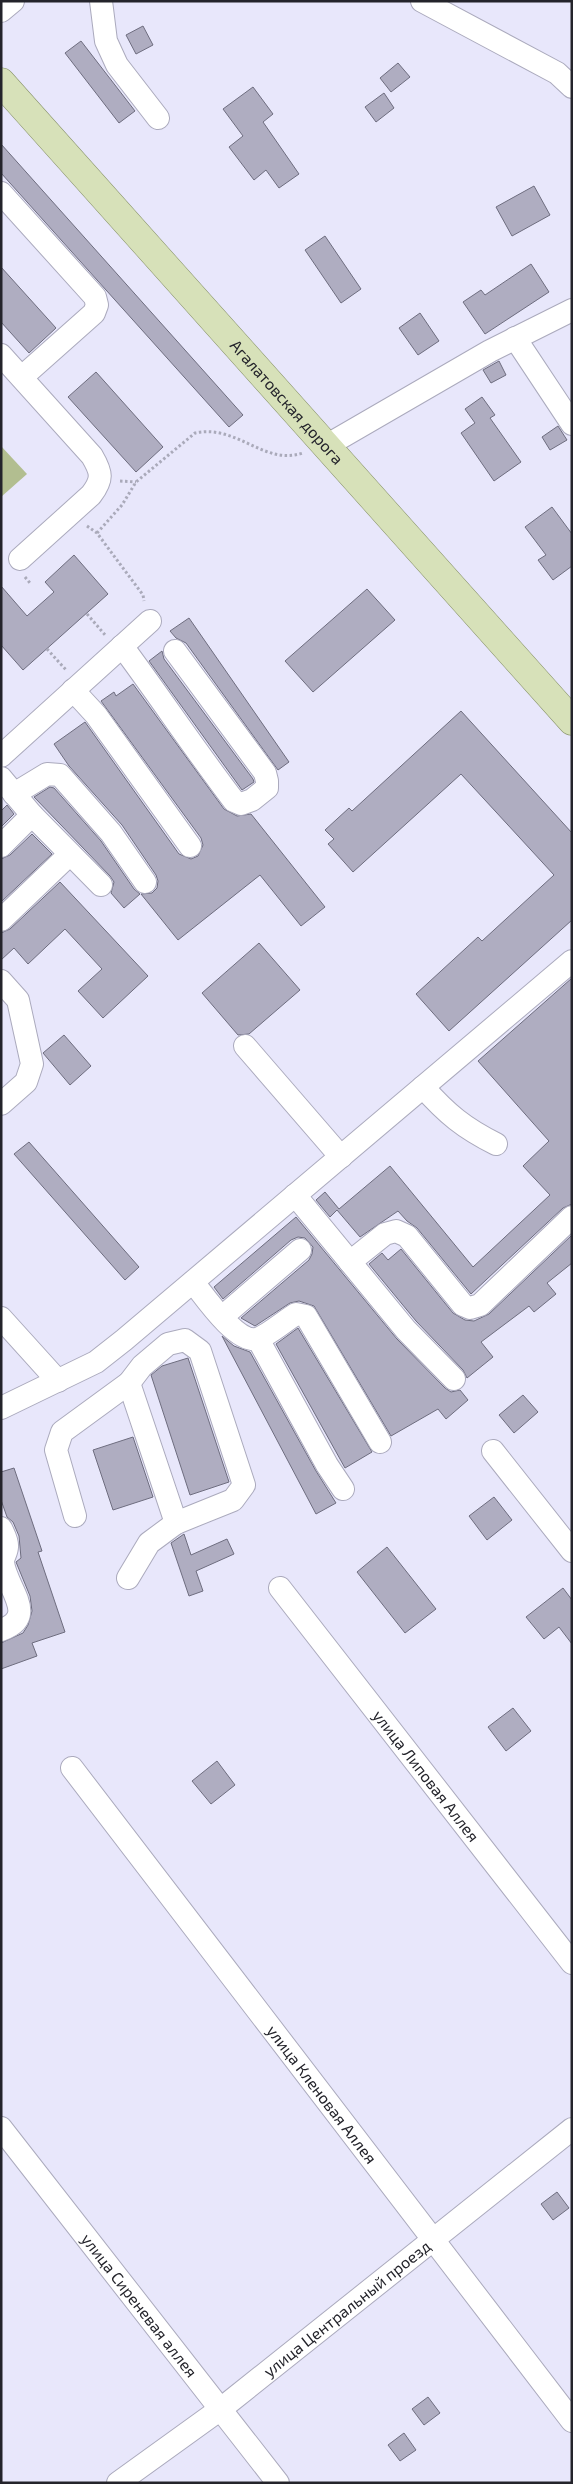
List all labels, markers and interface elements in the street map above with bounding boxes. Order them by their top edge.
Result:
street label: Агалатовская дорога [227,335,348,468]
street label: улица Липовая Аллея [369,1706,484,1845]
street label: улица Кленовая Аллея [262,2021,381,2167]
street label: улица Сиреневая аллея [77,2229,202,2381]
street label: улица Центральный проезд [259,2236,434,2381]

